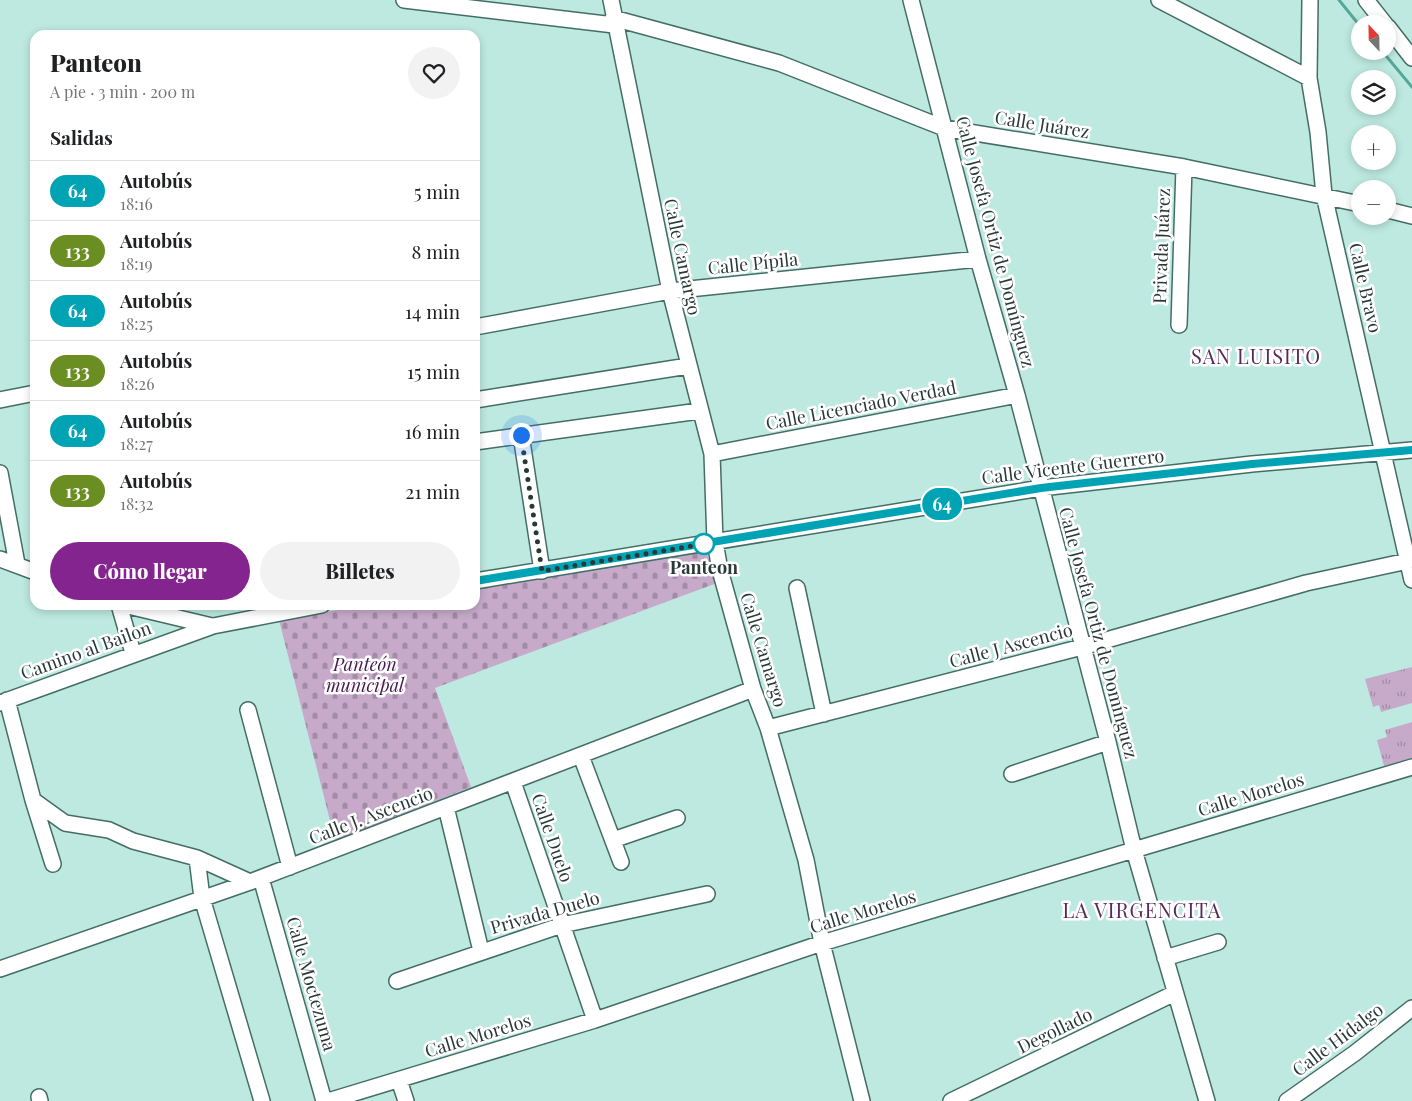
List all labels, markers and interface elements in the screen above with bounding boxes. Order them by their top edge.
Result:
north arrow [1351,15,1396,60]
map controls [1351,15,1396,225]
text: Panteon [50,46,142,78]
button: heart [408,47,460,99]
button: layers [1351,70,1396,115]
text: A pie · 3 min · 200 m [50,81,195,102]
street label: Calle Juárez [993,105,1091,143]
street label: Calle Josefa Ortiz de Domínguez [951,113,1041,370]
text: Salidas [50,124,113,150]
button: + [1351,125,1396,170]
text: Autobús [120,167,192,193]
text: 5 min [414,178,460,204]
text: 64 [68,179,87,203]
button: − [1351,180,1396,225]
street label: Privada Juárez [1147,188,1175,304]
text: 18:16 [120,193,153,214]
street label: Calle Camargo [659,196,707,317]
text: Autobús [120,227,192,253]
text: 8 min [412,238,460,264]
text: 133 [65,239,90,263]
street label: Calle Bravo [1344,240,1388,335]
street label: Calle Pípila [707,246,799,280]
text: 18:19 [120,253,153,274]
text: Autobús [120,287,192,313]
text: 14 min [405,298,460,324]
text: 64 [68,299,87,323]
text: 18:25 [120,313,153,334]
district label: SAN LUISITO [1191,342,1321,369]
text: Autobús [120,347,192,373]
text: 15 min [407,358,460,384]
text: 133 [65,359,90,383]
text: 18:26 [120,373,154,394]
street label: Calle Licenciado Verdad [764,375,959,435]
text: Autobús [120,407,192,433]
text: 16 min [405,418,460,444]
text: 64 [68,419,87,443]
your location [509,423,534,448]
text: 18:27 [120,433,153,454]
street label: Calle Vicente Guerrero [980,443,1166,489]
text: Autobús [120,467,192,493]
text: 21 min [405,478,460,504]
text: 133 [65,479,90,503]
line badge: 64 [920,488,964,520]
text: 64 [932,492,952,516]
text: 18:32 [120,493,153,514]
street label: Calle Josefa Ortiz de Domínguez [1054,504,1144,761]
marker: Panteon [693,533,715,555]
button: Cómo llegar [50,542,250,600]
button: Billetes [260,542,460,600]
place label: Panteon [670,555,738,579]
street label: Calle Camargo [735,590,793,710]
street label: Camino al Bailon [17,615,155,685]
street label: Calle J Ascencio [946,617,1075,673]
park label: Panteón municipal [326,652,405,697]
street label: Calle Morelos [1195,766,1307,822]
street label: Calle J. Ascencio [305,780,436,850]
street label: Calle Duelo [527,790,579,885]
street label: Calle Morelos [807,883,919,939]
street label: Privada Duelo [487,885,602,939]
district label: LA VIRGENCITA [1063,896,1221,923]
street label: Calle Moctezuma [281,914,343,1054]
street label: Calle Hidalgo [1287,997,1388,1081]
street label: Degollado [1013,1002,1096,1059]
street label: Calle Morelos [422,1007,534,1063]

